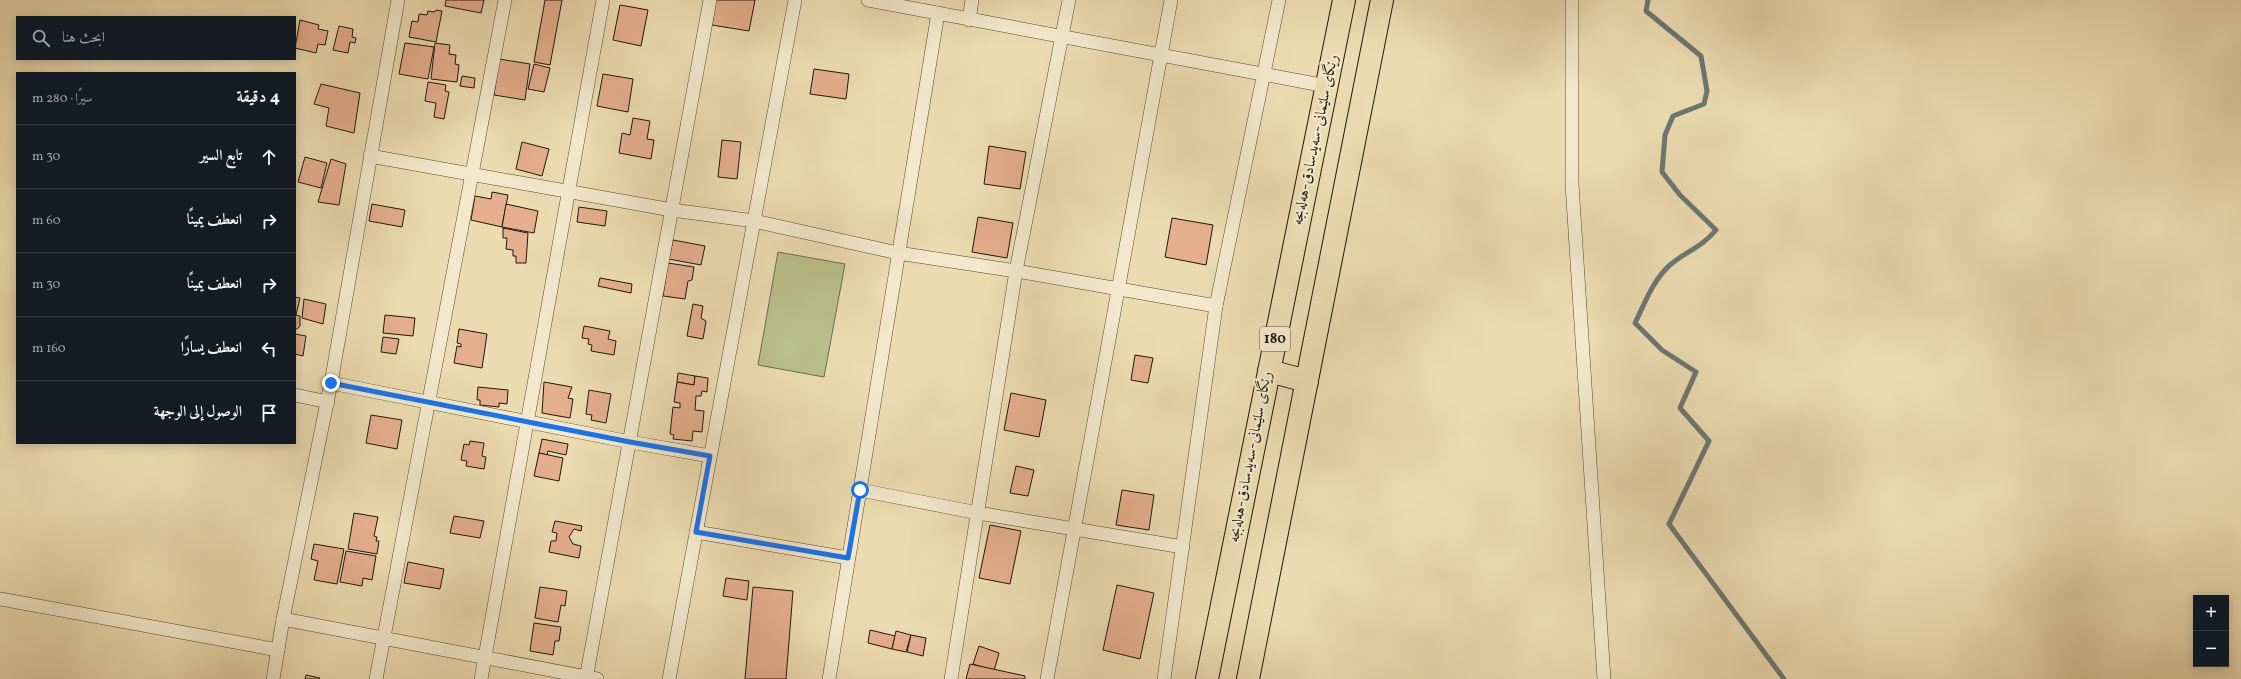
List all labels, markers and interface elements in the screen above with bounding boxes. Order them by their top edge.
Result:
search box [16,16,296,60]
icon: search [30,27,52,49]
text: ابحث هنا [62,28,105,49]
street label: رێگای سلێمانی-سەیدسادق-هەلەبجە [1287,53,1344,227]
text: 4 دقيقة [237,86,280,109]
text: سيرًا · 280 m [32,90,93,108]
text: تابع السير [200,146,242,167]
icon: ahead [258,146,280,168]
text: 30 m [32,148,60,166]
text: انعطف يمينًا [187,210,242,231]
icon: right [258,210,280,232]
text: 60 m [32,212,61,230]
text: انعطف يمينًا [187,274,242,295]
icon: right [258,274,280,296]
text: 30 m [32,276,60,294]
road number: 180 [1260,327,1290,351]
text: انعطف يسارًا [181,338,242,359]
icon: left [258,338,280,360]
text: 160 m [32,340,66,358]
street label: رێگای سلێمانی-سەیدسادق-هەلەبجە [1223,369,1278,544]
route end [322,374,340,392]
text: الوصول إلى الوجهة [154,402,242,423]
icon: arrive [258,402,280,424]
route start [851,481,869,499]
map controls [2193,595,2229,667]
button: + [2193,595,2229,631]
button: − [2193,631,2229,667]

